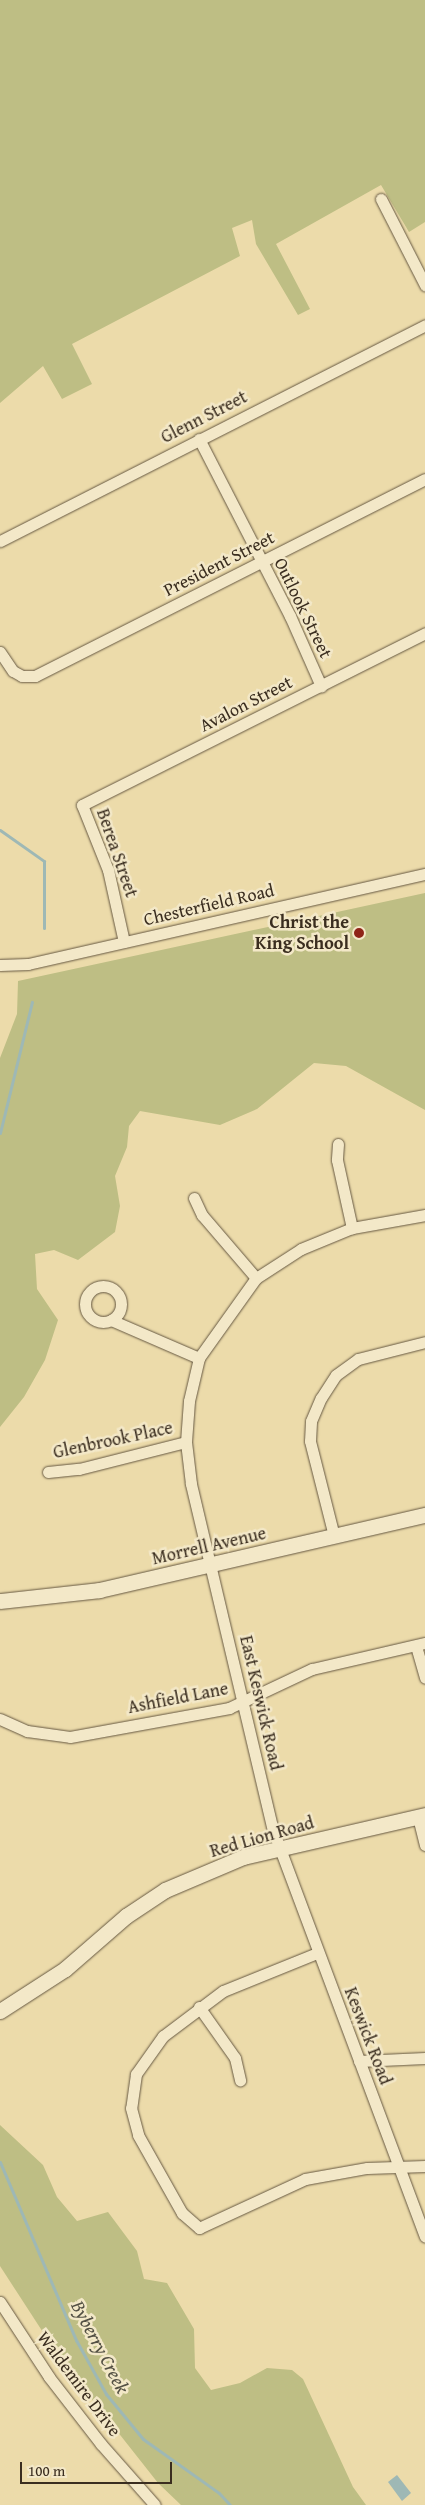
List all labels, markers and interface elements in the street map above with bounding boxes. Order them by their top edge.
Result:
street label: Glenn Street [157,386,251,448]
street label: President Street [160,527,278,601]
street label: Outlook Street [269,554,337,662]
street label: Avalon Street [196,671,296,737]
street label: Berea Street [92,806,142,900]
street label: Chesterfield Road [142,879,276,931]
place label: Christ the King School [255,912,349,954]
marker: Christ the King School [353,927,365,939]
street label: Glenbrook Place [51,1417,175,1463]
street label: Morrell Avenue [150,1522,268,1570]
street label: East Keswick Road [235,1634,287,1772]
street label: Ashfield Lane [126,1678,230,1718]
street label: Red Lion Road [208,1812,316,1862]
street label: Keswick Road [340,1984,396,2088]
water label: Byberry Creek [66,2297,134,2397]
street label: Waldemire Drive [32,2327,126,2441]
scale bar [22,2452,175,2484]
text: 100 m [28,2460,65,2481]

